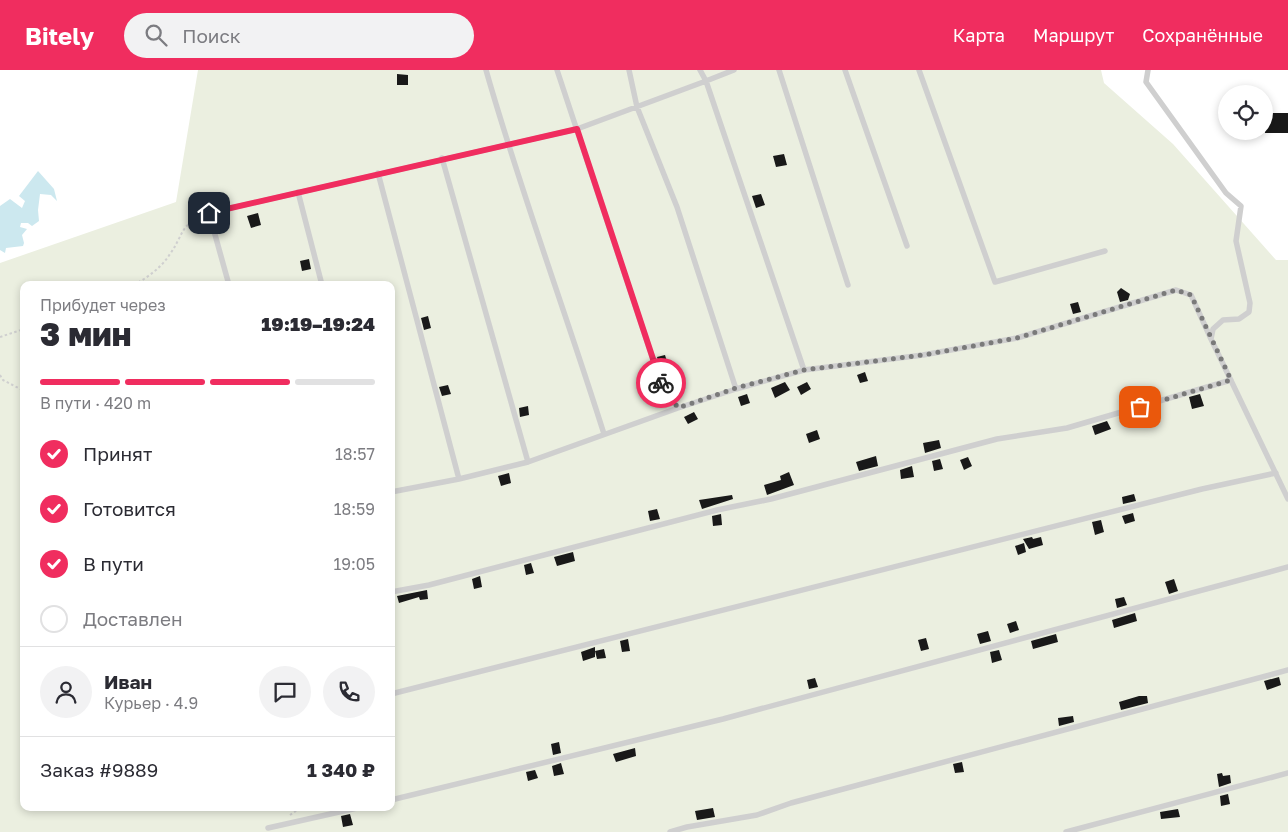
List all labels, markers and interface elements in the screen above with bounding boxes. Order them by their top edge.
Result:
search box [124,13,474,58]
text: Bitely [25,21,94,50]
icon: search [142,21,170,49]
text: Поиск [182,24,241,47]
text: Карта [953,24,1005,46]
text: Маршрут [1033,24,1114,46]
text: Сохранённые [1142,24,1263,46]
map controls [1218,85,1273,140]
button: locate [1218,85,1273,140]
pin [188,192,230,234]
icon: home [195,199,223,227]
text: Прибудет через [40,295,166,315]
text: 19:19–19:24 [261,312,375,335]
text: 3 мин [40,315,131,353]
courier [636,358,686,408]
icon: bike [647,369,675,397]
pin [1119,386,1161,428]
text: В пути · 420 m [40,393,151,413]
icon: bag [1126,393,1154,421]
icon: check [40,440,68,468]
text: Принят [83,442,152,465]
text: 18:57 [335,444,375,464]
icon: check [40,495,68,523]
text: Готовится [83,497,176,520]
text: 18:59 [334,499,375,519]
icon: check [40,550,68,578]
text: В пути [83,552,144,575]
text: 19:05 [334,554,375,574]
text: Доставлен [83,607,183,630]
button: person [40,666,92,718]
button: chat [259,666,311,718]
button: phone [323,666,375,718]
text: Иван [104,670,152,693]
text: Курьер · 4.9 [104,693,198,713]
text: Заказ #9889 [40,758,158,781]
text: 1 340 ₽ [307,758,375,781]

